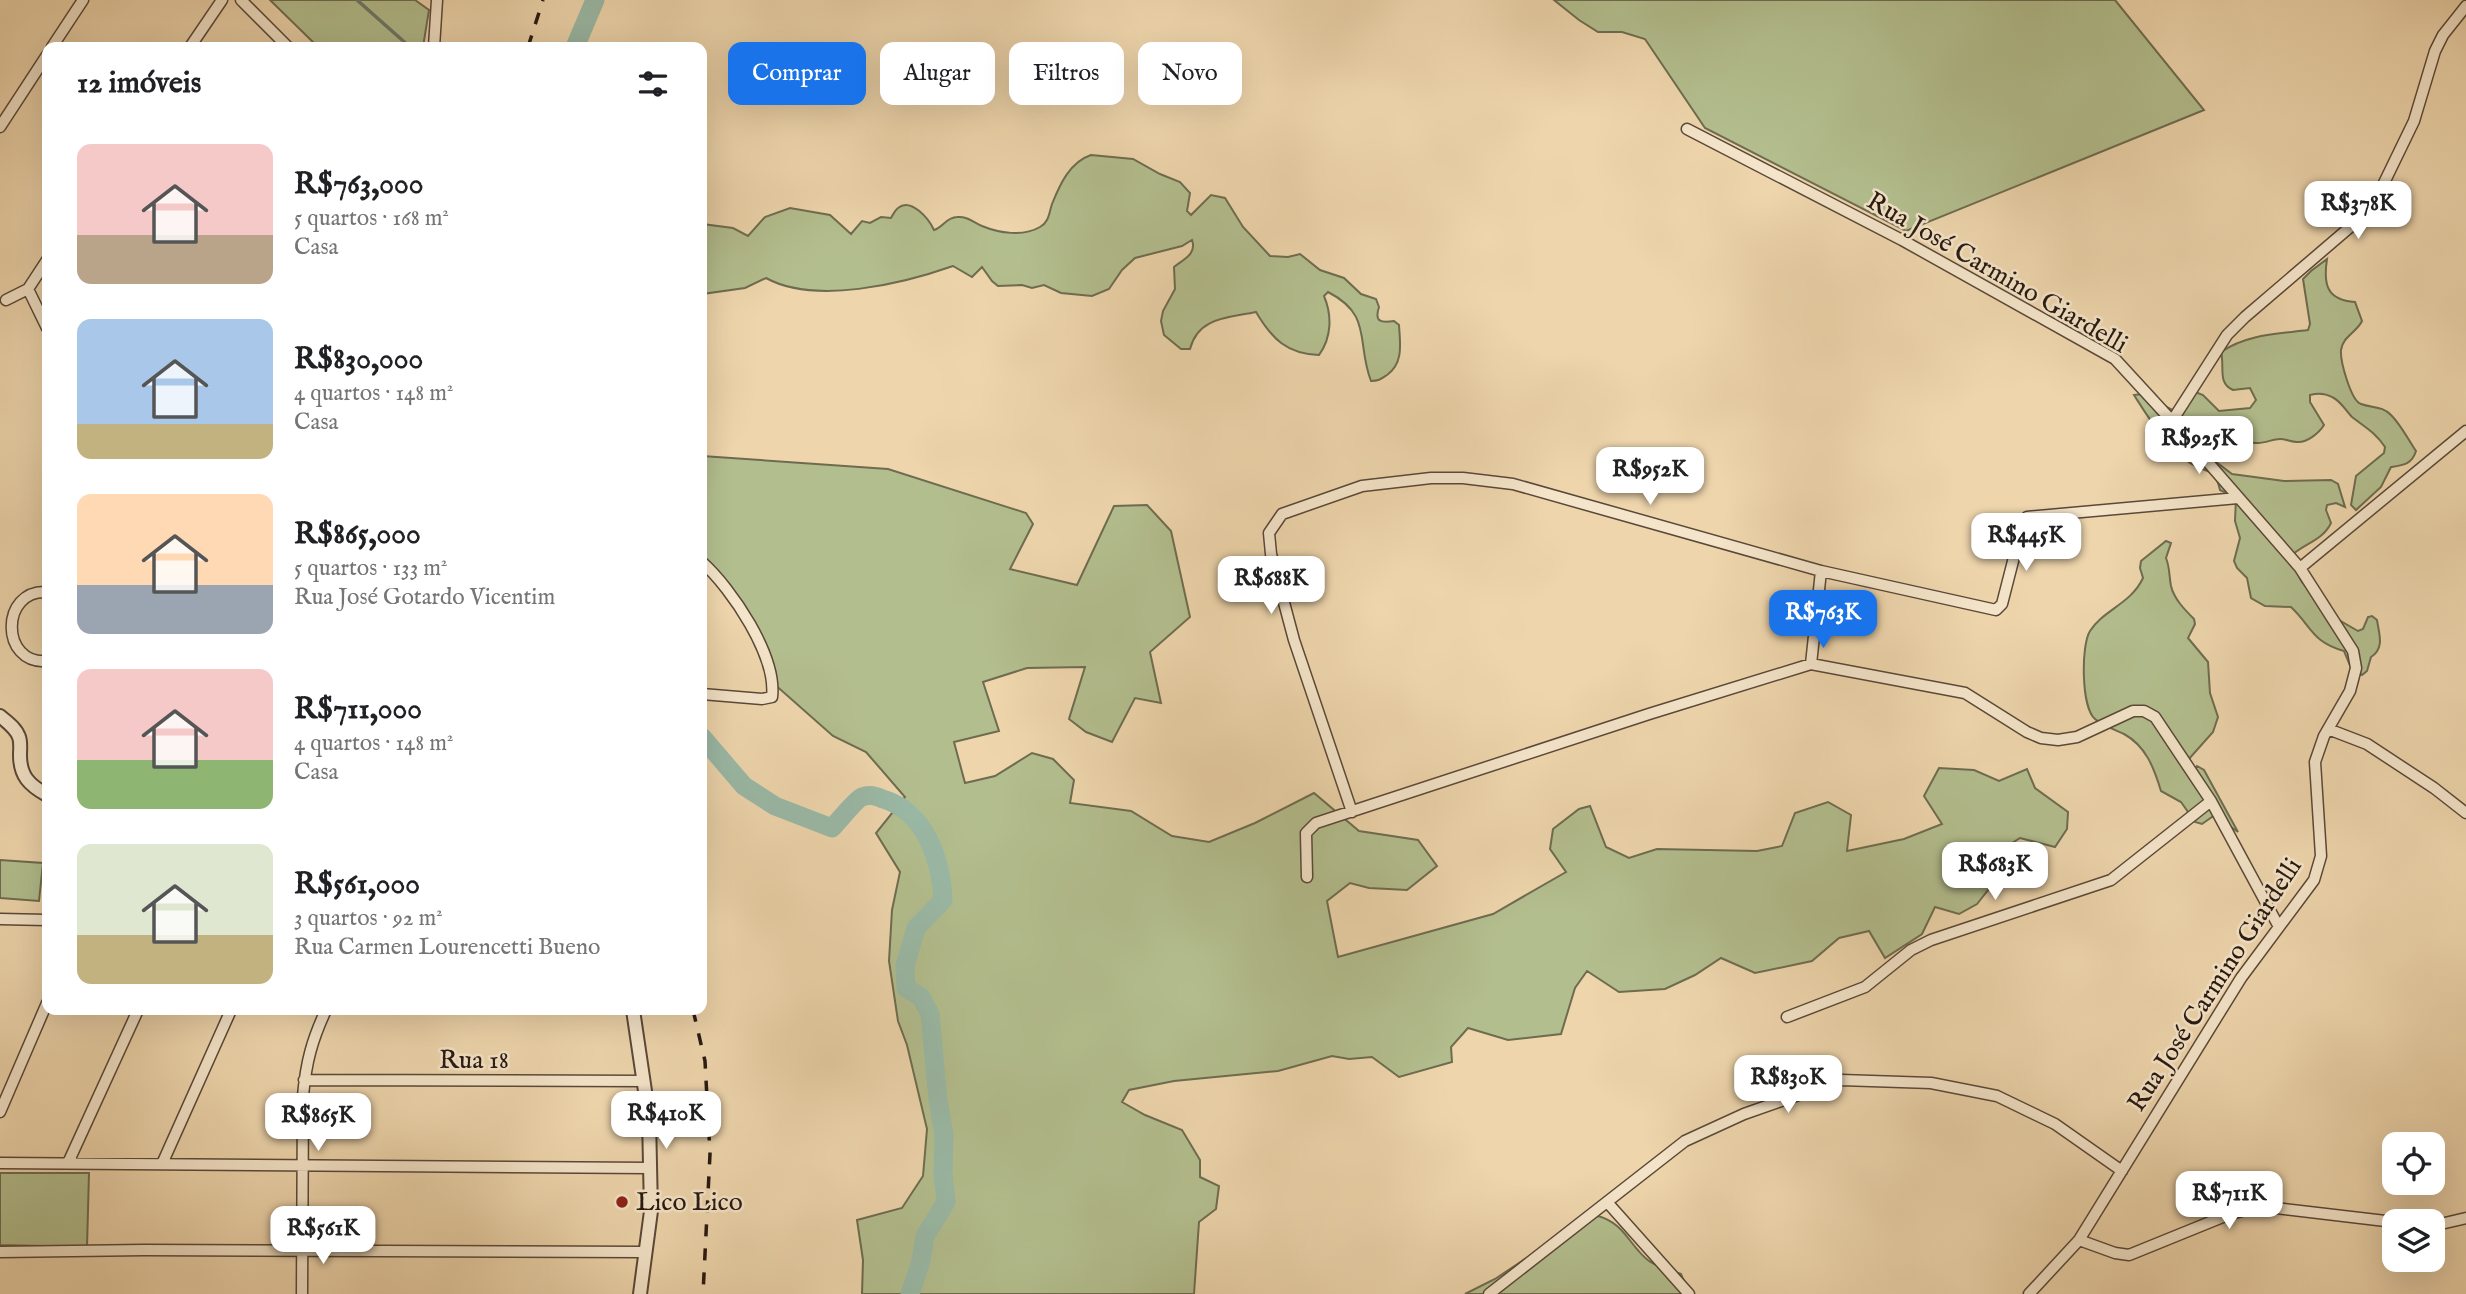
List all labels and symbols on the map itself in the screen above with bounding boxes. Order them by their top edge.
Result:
pin: R$378K [2301,182,2415,241]
street label: Rua José Carmino Giardelli [1861,185,2133,361]
pin: R$925K [2142,416,2256,476]
pin: R$952K [1593,448,1707,507]
pin: R$445K [1969,514,2083,573]
pin: R$688K [1214,556,1328,616]
pin: R$763K [1766,590,1880,650]
pin: R$683K [1938,842,2052,902]
street label: Rua José Carmino Giardelli [2121,852,2309,1118]
street label: Rua 18 [439,1044,509,1077]
pin: R$830K [1731,1056,1845,1115]
pin: R$410K [609,1092,723,1151]
pin: R$865K [261,1094,375,1153]
pin: R$711K [2172,1172,2286,1231]
place label: Lico Lico [636,1186,743,1219]
marker: Lico Lico [614,1194,630,1210]
pin: R$561K [266,1206,380,1266]

